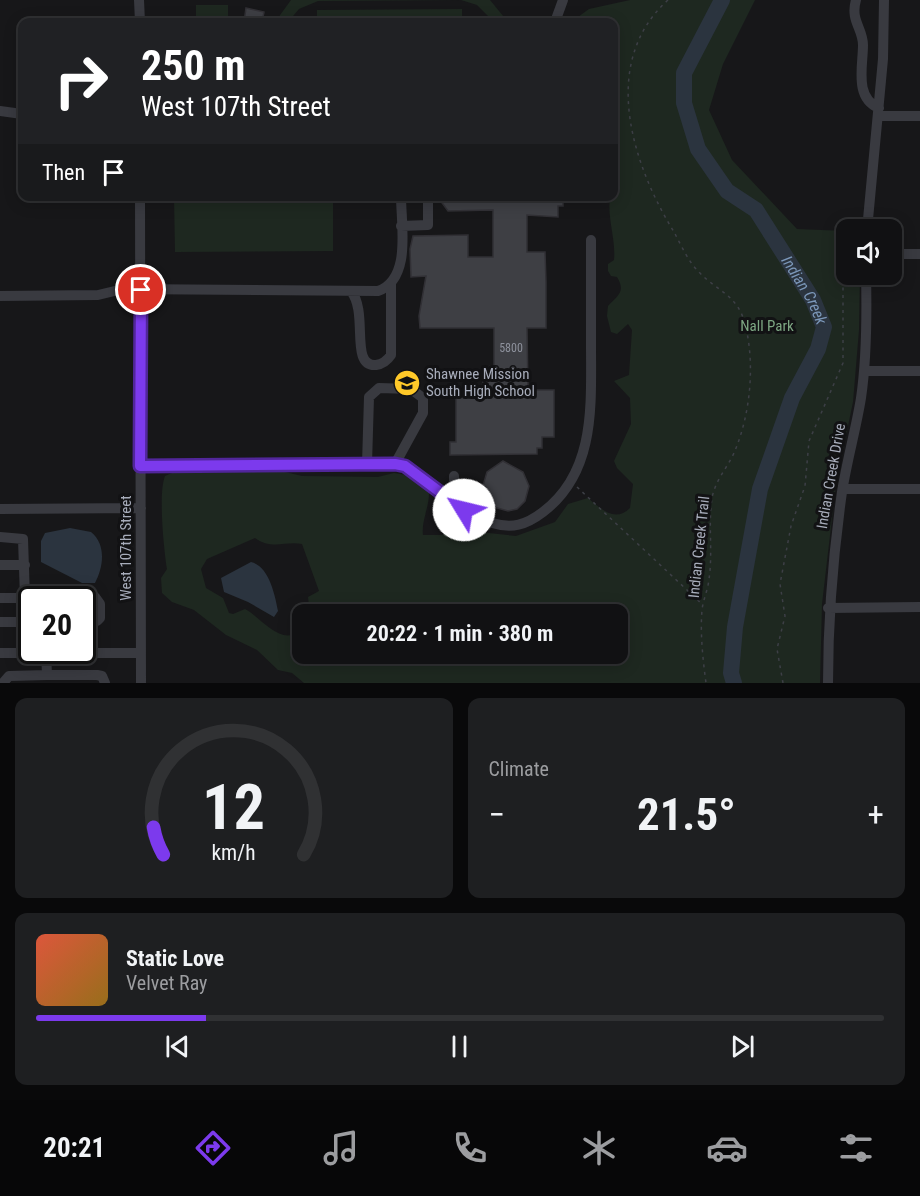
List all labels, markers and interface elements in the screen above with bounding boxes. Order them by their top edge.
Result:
text: 250 m [141,41,246,90]
icon: right [42,42,120,120]
text: West 107th Street [141,91,331,123]
icon: arrive [97,156,130,189]
text: Then [42,160,85,185]
map controls [836,219,902,285]
button: sound [836,219,902,285]
water label: Indian Creek [777,252,831,328]
pin [115,264,166,315]
icon: arrive [124,273,157,306]
park label: Nall Park [740,317,794,335]
house number: 5800 [499,341,523,355]
place label: Shawnee Mission South High School [426,365,535,400]
school or university icon: Shawnee Mission South High School [392,368,422,398]
street label: Indian Creek Drive [813,422,849,530]
position arrow [432,478,496,542]
street label: West 107th Street [117,495,135,601]
street label: Indian Creek Trail [685,495,713,599]
speed limit sign: 20 [18,586,96,664]
text: 20:22 · 1 min · 380 m [367,621,553,646]
text: Climate [489,757,549,781]
text: 12 [202,771,265,844]
text: 21.5° [637,788,736,841]
text: − [489,795,505,834]
text: + [868,795,884,834]
text: km/h [212,840,256,865]
text: Static Love [126,946,224,971]
text: Velvet Ray [126,971,207,995]
icon: previous [161,1030,194,1063]
icon: pause [443,1030,476,1063]
icon: next [726,1030,759,1063]
icon: directions [192,1127,234,1169]
icon: music [320,1127,362,1169]
icon: phone [449,1127,491,1169]
icon: climate [578,1127,620,1169]
icon: car [706,1127,748,1169]
icon: filters [835,1127,877,1169]
text: 20:21 [43,1132,105,1164]

